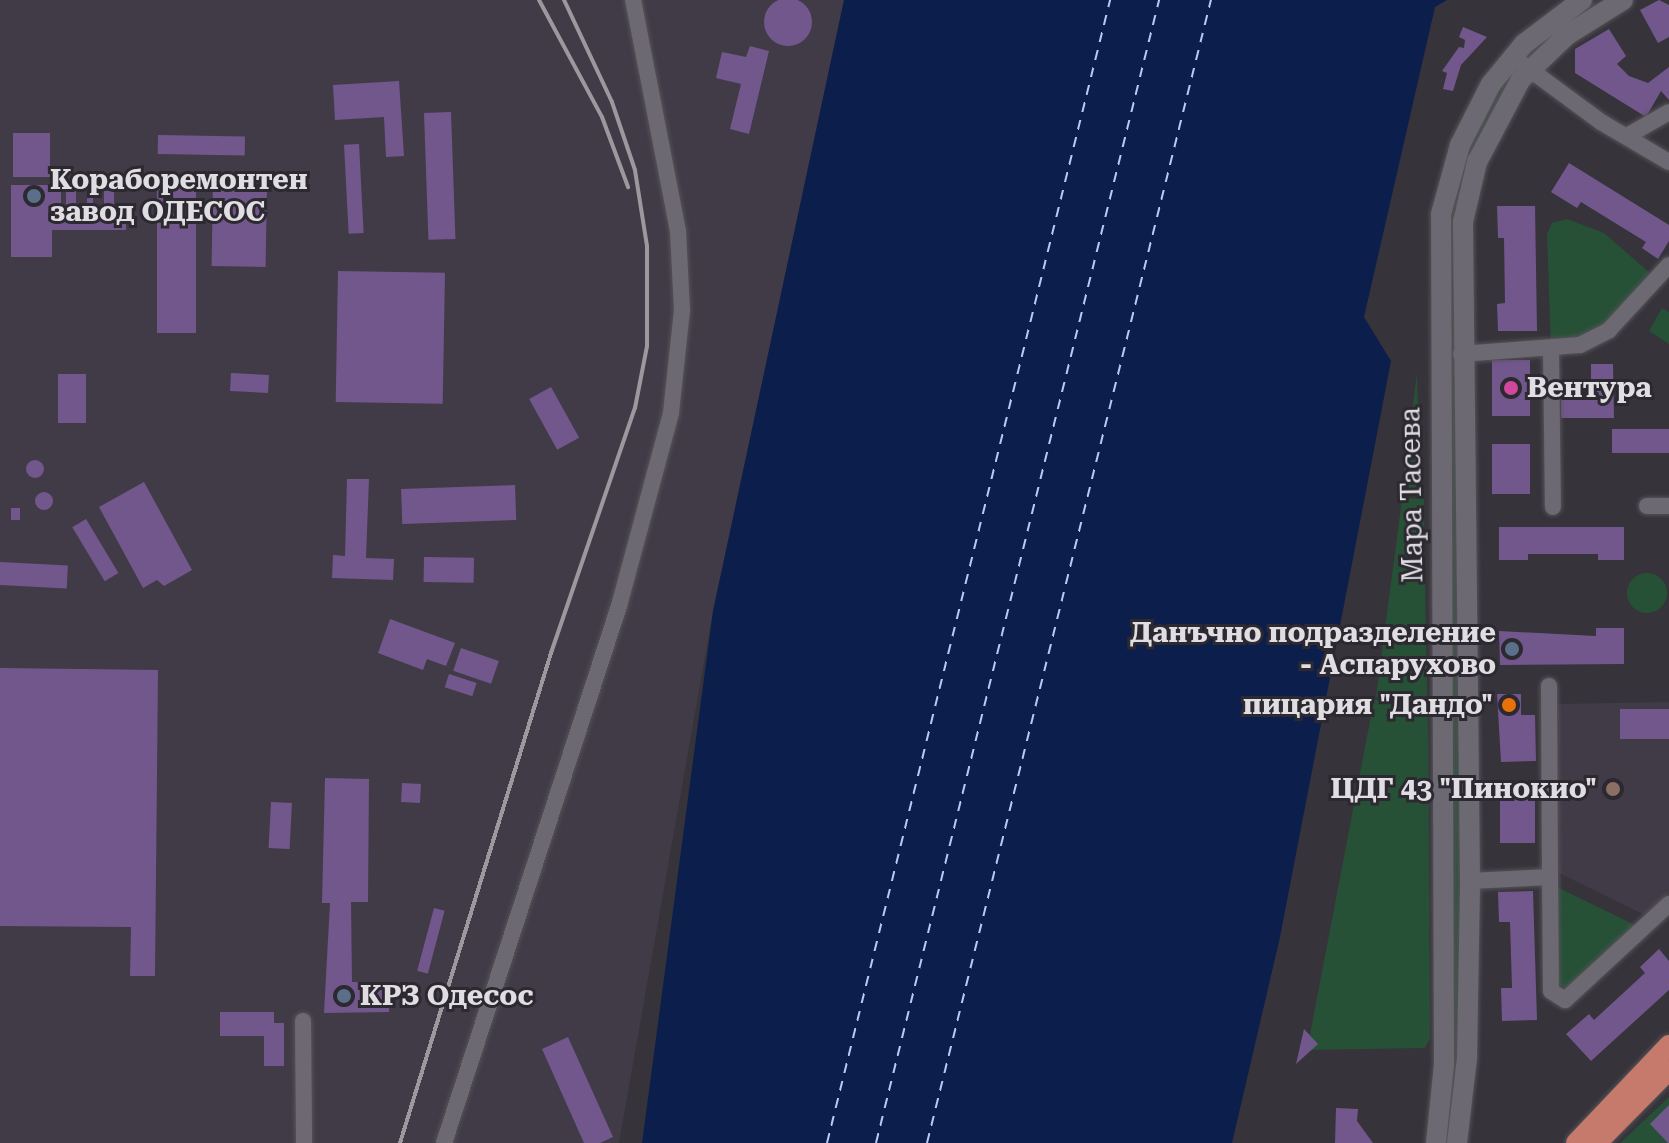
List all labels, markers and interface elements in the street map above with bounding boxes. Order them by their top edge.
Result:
place label: Кораборемонтен завод ОДЕСОС [50,163,308,229]
marker: Кораборемонтен завод ОДЕСОС [25,187,43,205]
place label: Вентура [1527,371,1652,405]
marker: Вентура [1502,379,1520,397]
street label: Мара Тасева [1394,407,1430,583]
place label: Данъчно подразделение - Аспарухово [1130,616,1496,682]
marker: Данъчно подразделение - Аспарухово [1503,640,1521,658]
place label: пицария "Дандо" [1243,688,1493,722]
marker: пицария "Дандо" [1500,696,1518,714]
place label: ЦДГ 43 "Пинокио" [1330,772,1597,806]
marker: ЦДГ 43 "Пинокио" [1604,780,1622,798]
place label: КРЗ Одесос [360,979,534,1013]
marker: КРЗ Одесос [335,987,353,1005]

